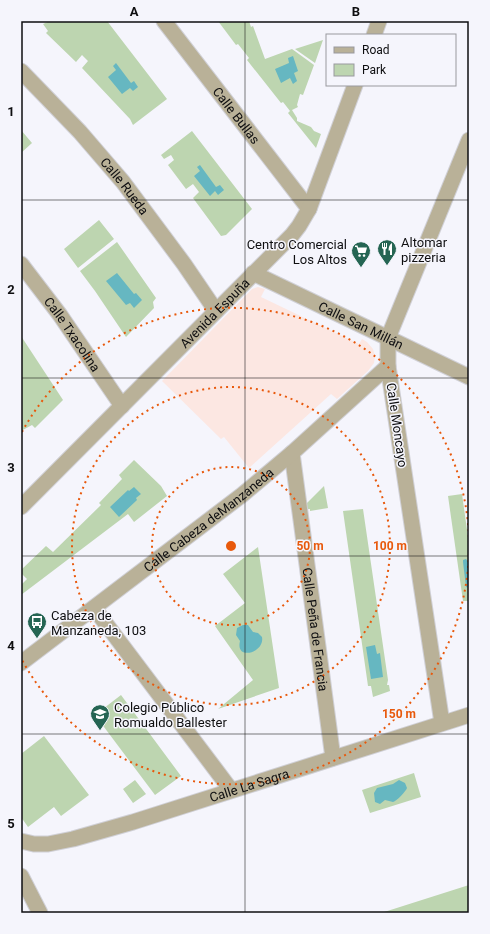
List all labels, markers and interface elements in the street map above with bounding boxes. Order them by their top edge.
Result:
text: A [130,4,139,19]
text: B [352,4,360,19]
legend [326,34,456,86]
text: Road [362,43,390,57]
text: Park [362,63,387,77]
street label: Calle Bullas [210,84,263,147]
text: 1 [7,104,15,119]
street label: Calle Rueda [98,154,152,217]
place label: Altomar pizzeria [401,235,448,265]
place label: Centro Comercial Los Altos [247,237,347,267]
restaurant icon: Altomar pizzeria [376,238,398,266]
supermarket icon: Centro Comercial Los Altos [350,240,372,268]
street label: Avenida Espuña [177,275,252,351]
text: 2 [7,282,15,297]
street label: Calle Txacolina [41,294,104,374]
street label: Calle San Millán [316,298,406,352]
street label: Calle Moncayo [384,382,410,468]
text: 3 [7,460,15,475]
street label: Calle Cabeza deManzaneda [140,464,276,575]
centre of rings [224,539,238,553]
text: 50 m [296,539,324,553]
text: 100 m [373,539,407,553]
street label: Calle Peña de Francia [300,567,331,692]
place label: Cabeza de Manzaneda, 103 [51,608,146,638]
bus stop icon: Cabeza de Manzaneda, 103 [26,611,48,639]
text: 4 [7,638,15,653]
place label: Colegio Público Romualdo Ballester [114,700,227,730]
school or university icon: Colegio Público Romualdo Ballester [89,703,111,731]
text: 150 m [382,707,416,721]
street label: Calle La Sagra [207,765,291,805]
text: 5 [7,816,15,831]

